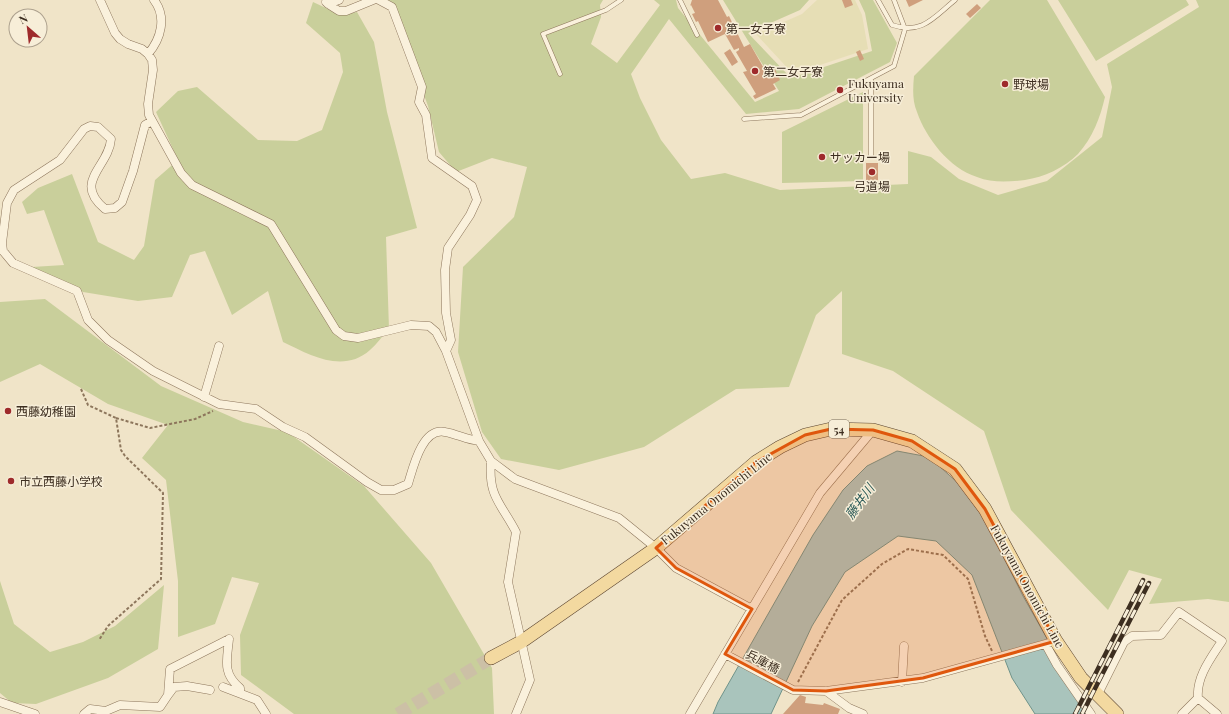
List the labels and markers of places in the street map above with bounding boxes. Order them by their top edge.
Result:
place label: 第一女子寮 [726,20,786,36]
marker: 第一女子寮 [713,23,723,33]
place label: 第二女子寮 [763,63,823,79]
marker: 第二女子寮 [750,66,760,76]
place label: Fukuyama University [848,75,904,105]
place label: 野球場 [1013,76,1049,92]
marker: 野球場 [1000,79,1010,89]
marker: Fukuyama University [835,85,845,95]
place label: サッカー場 [830,149,890,165]
marker: サッカー場 [817,152,827,162]
marker: 弓道場 [867,167,877,177]
place label: 弓道場 [854,178,890,194]
place label: 西藤幼稚園 [16,403,76,419]
marker: 西藤幼稚園 [3,406,13,416]
place label: 市立西藤小学校 [19,473,103,489]
marker: 市立西藤小学校 [6,476,16,486]

